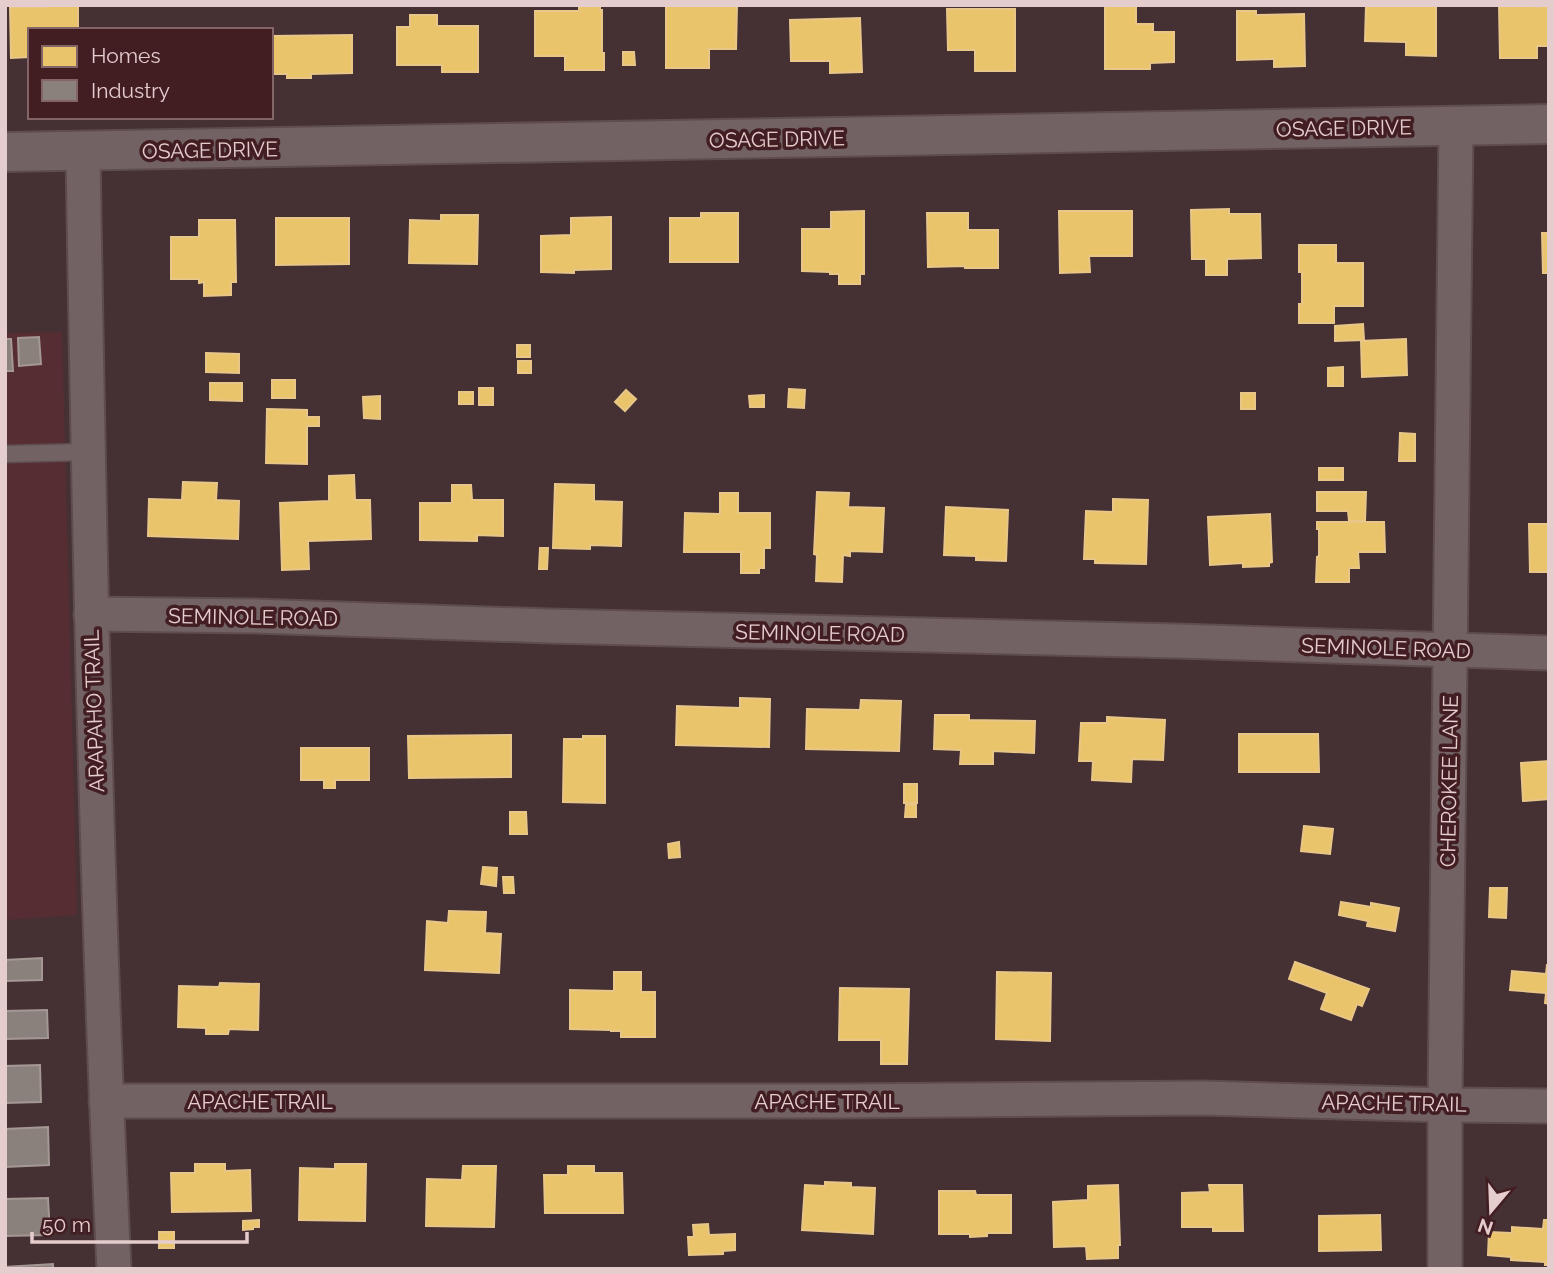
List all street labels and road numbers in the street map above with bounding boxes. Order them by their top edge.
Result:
street label: OSAGE DRIVE [1276,114,1412,142]
street label: OSAGE DRIVE [709,125,845,153]
street label: OSAGE DRIVE [142,136,278,164]
street label: SEMINOLE ROAD [168,603,338,631]
street label: SEMINOLE ROAD [735,619,905,647]
street label: ARAPAHO TRAIL [79,629,109,793]
street label: SEMINOLE ROAD [1301,633,1471,663]
street label: CHEROKEE LANE [1435,695,1463,867]
street label: APACHE TRAIL [187,1089,333,1114]
street label: APACHE TRAIL [754,1089,900,1114]
street label: APACHE TRAIL [1321,1089,1467,1117]

